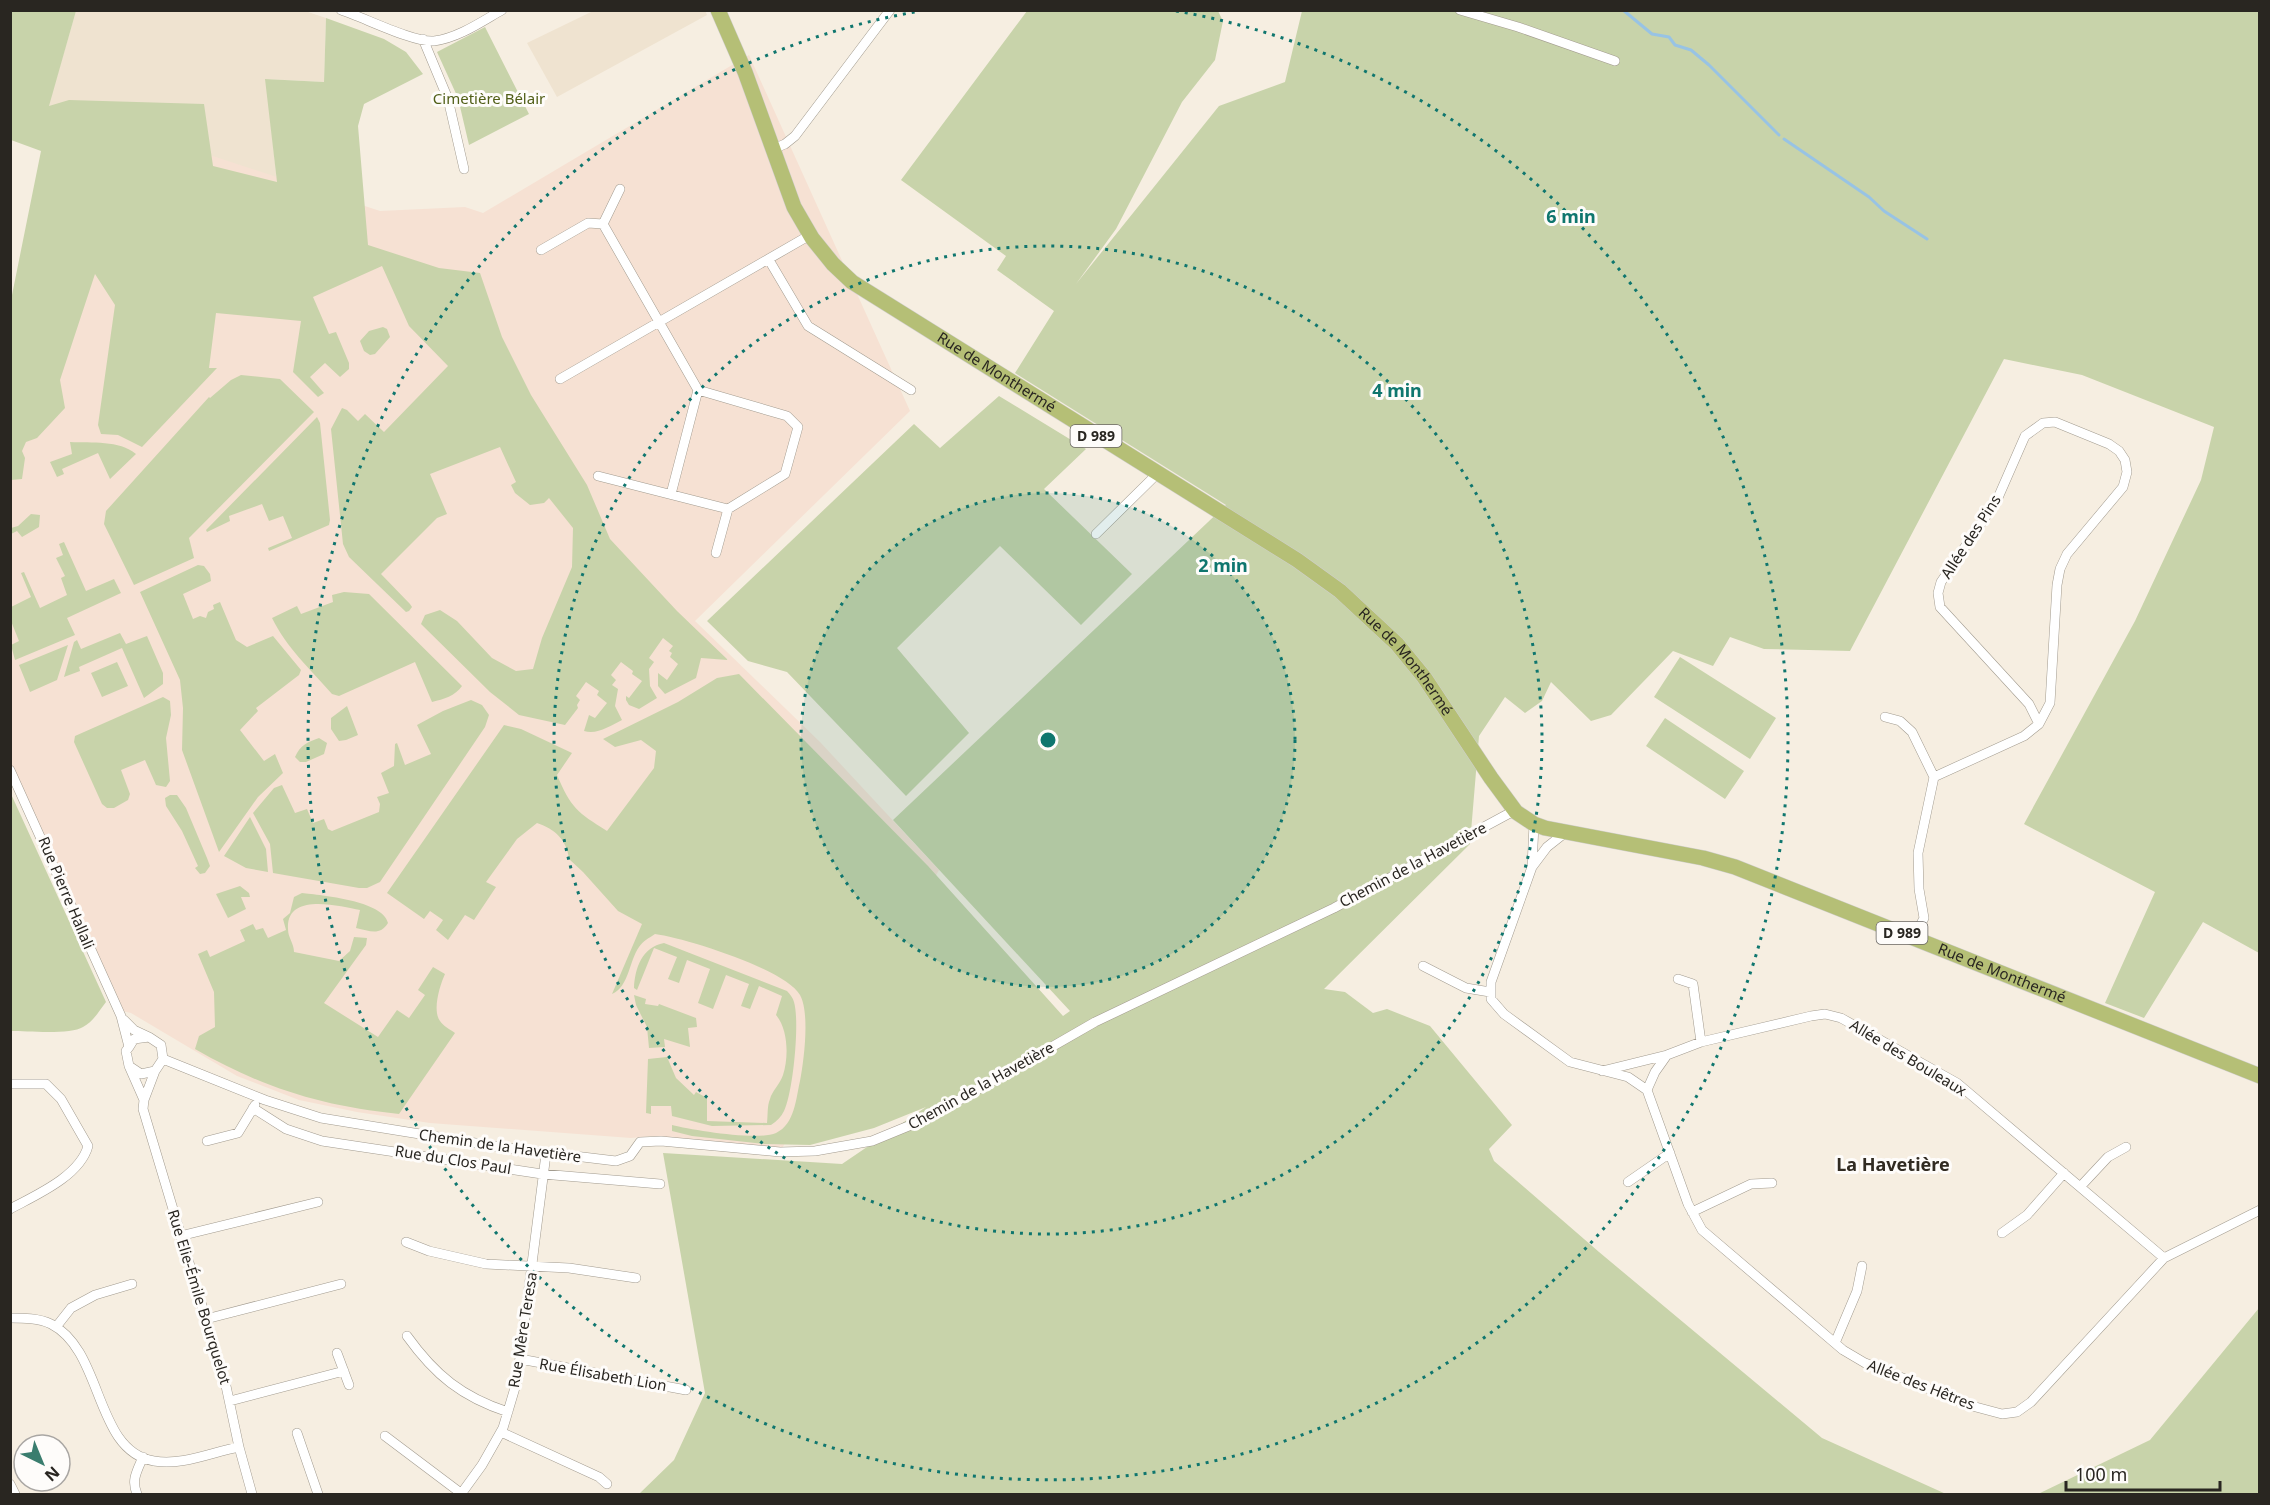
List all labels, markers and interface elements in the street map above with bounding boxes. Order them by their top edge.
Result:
park label: Cimetière Bélair [433,88,545,108]
text: 6 min [1546,204,1596,228]
street label: Rue de Monthermé [934,327,1060,416]
text: 4 min [1372,378,1422,402]
road number: D 989 [1070,425,1122,447]
street label: Allée des Pins [1936,491,2005,582]
text: 2 min [1198,553,1248,577]
street label: Rue de Monthermé [1355,602,1458,719]
centre of rings [1038,730,1058,750]
street label: Chemin de la Havetière [1336,817,1490,911]
street label: Rue Pierre Hallali [34,833,100,952]
road number: D 989 [1876,922,1928,944]
street label: Rue de Monthermé [1935,938,2069,1007]
street label: Allée des Bouleaux [1846,1014,1971,1100]
street label: Chemin de la Havetière [904,1037,1057,1134]
street label: Chemin de la Havetière [418,1124,583,1166]
street label: Rue du Clos Paul [394,1140,513,1178]
district label: La Havetière [1836,1152,1950,1176]
street label: Rue Elie-Émile Bourquelot [164,1207,236,1387]
street label: Rue Mère Teresa [503,1270,541,1389]
street label: Rue Élisabeth Lion [538,1353,668,1395]
street label: Allée des Hêtres [1865,1354,1978,1414]
north arrow [12,1433,72,1493]
scale bar [2066,1454,2220,1492]
text: N [40,1461,64,1486]
text: 100 m [2075,1462,2127,1486]

